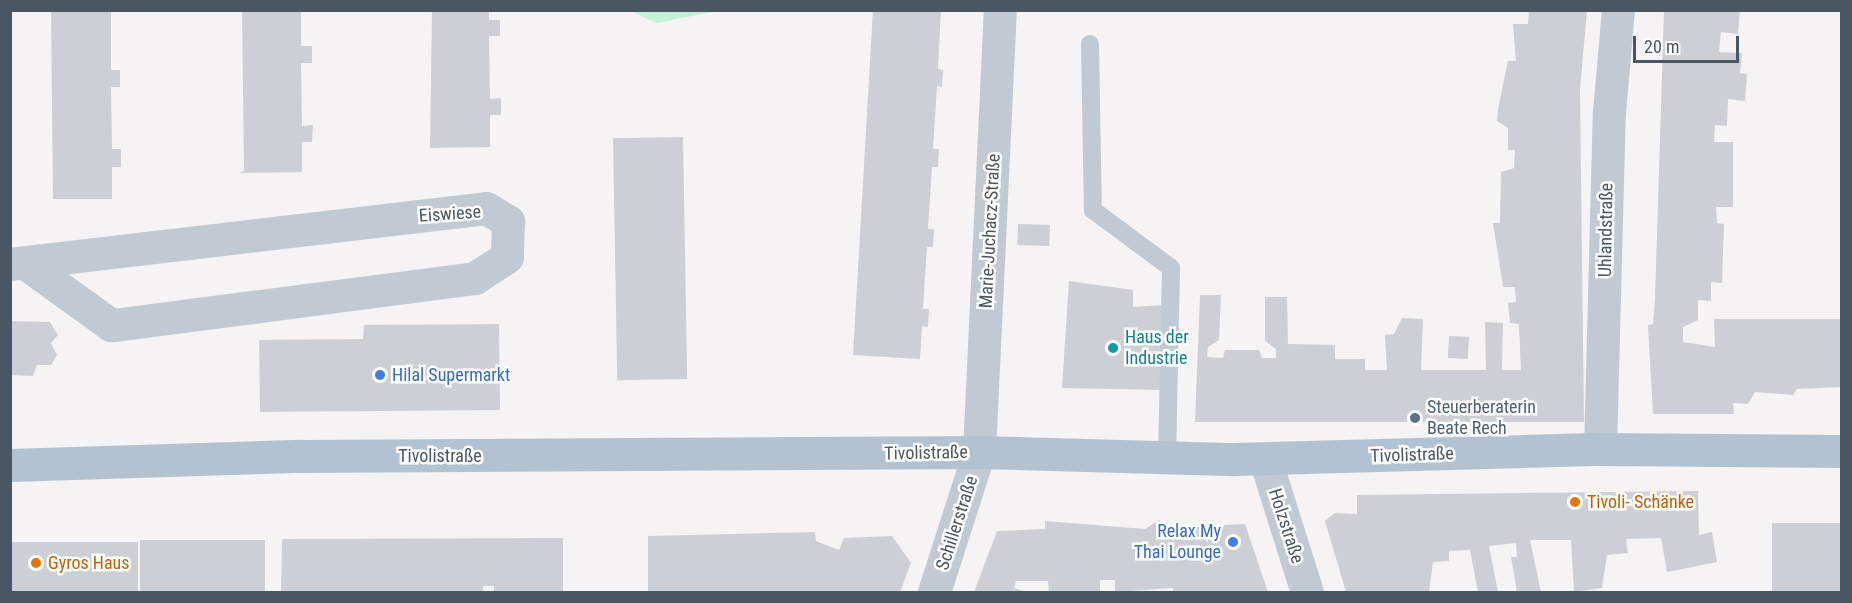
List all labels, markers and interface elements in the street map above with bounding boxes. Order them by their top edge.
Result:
scale bar [1636,24,1742,62]
text: 20 m [1644,36,1679,57]
street label: Marie-Juchacz-Straße [975,153,1005,309]
street label: Uhlandstraße [1594,183,1618,277]
street label: Eiswiese [418,201,482,227]
place label: Haus der Industrie [1125,327,1189,370]
marker: Haus der Industrie [1106,341,1120,355]
place label: Hilal Supermarkt [392,364,510,386]
marker: Hilal Supermarkt [373,368,387,382]
place label: Steuerberaterin Beate Rech [1427,397,1536,440]
marker: Steuerberaterin Beate Rech [1408,411,1422,425]
street label: Tivolistraße [884,441,968,465]
street label: Tivolistraße [1370,443,1454,467]
street label: Tivolistraße [398,445,482,467]
street label: Schillerstraße [932,473,982,573]
street label: Holzstraße [1264,486,1308,566]
place label: Tivoli- Schänke [1587,491,1694,513]
marker: Tivoli- Schänke [1568,495,1582,509]
place label: Relax My Thai Lounge [1134,521,1221,564]
marker: Relax My Thai Lounge [1226,535,1240,549]
place label: Gyros Haus [48,552,130,574]
marker: Gyros Haus [29,556,43,570]

